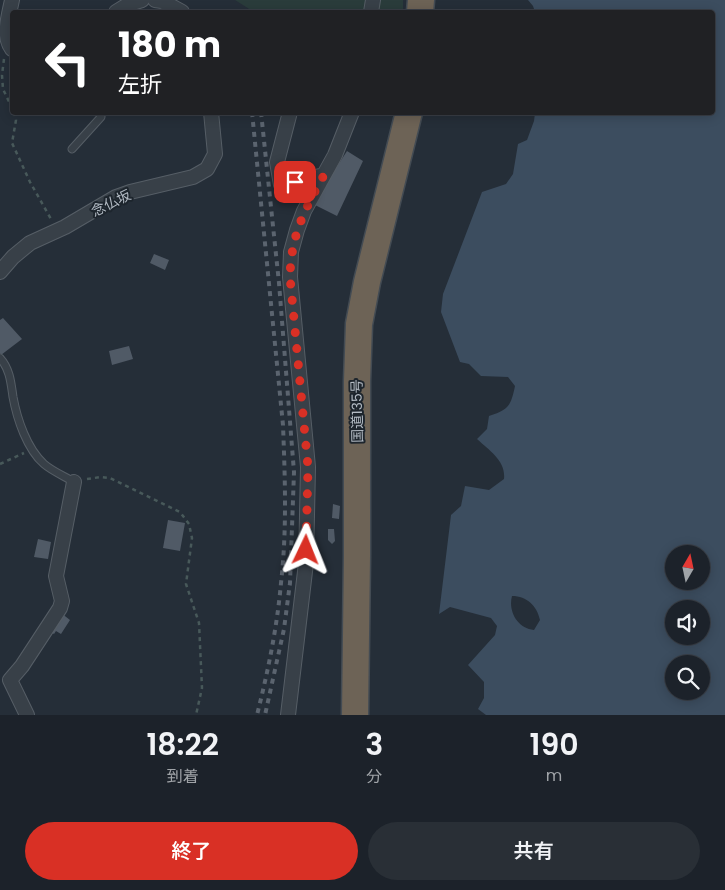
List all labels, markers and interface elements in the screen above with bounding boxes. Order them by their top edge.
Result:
text: 180 m [118,20,221,69]
icon: left [35,30,100,95]
text: 左折 [118,69,162,100]
pin [274,161,316,203]
icon: arrive [281,168,309,196]
street label: 念仏坂 [88,185,134,221]
street label: 国道135号 [346,379,368,443]
position arrow [279,523,331,575]
north arrow [665,545,710,590]
map controls [665,545,710,700]
button: sound [665,600,710,645]
button: search [665,655,710,700]
text: 18:22 [146,723,219,766]
text: 3 [365,723,383,766]
text: 190 [530,723,579,766]
text: m [546,764,562,787]
text: 到着 [167,765,199,788]
text: 分 [366,765,382,788]
button: 終了 [25,822,358,880]
button: 共有 [368,822,700,880]

